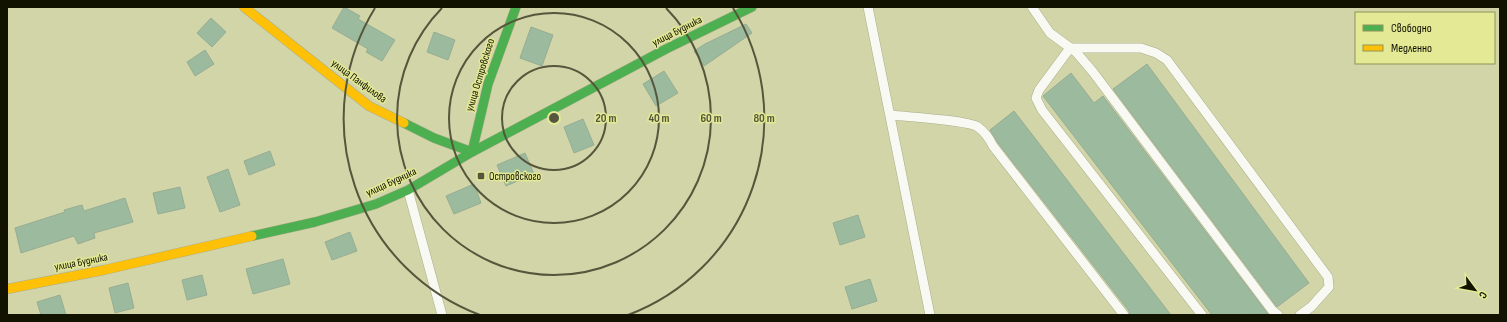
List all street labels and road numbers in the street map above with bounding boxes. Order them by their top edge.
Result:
street label: улица Будника [650,13,704,49]
street label: улица Островского [463,37,497,113]
street label: улица Панфилова [329,57,389,105]
street label: улица Будника [364,165,418,199]
street label: улица Будника [53,250,109,274]

